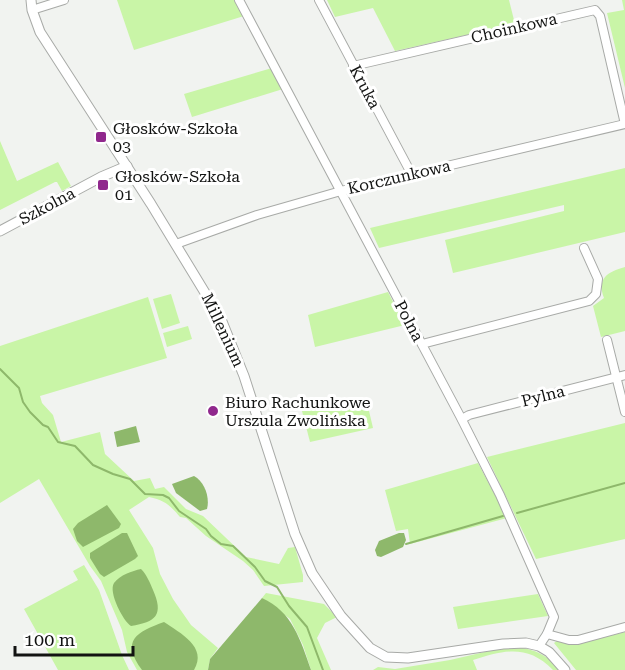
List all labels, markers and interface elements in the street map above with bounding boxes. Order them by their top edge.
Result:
street label: Choinkowa [469,9,559,47]
street label: Kruka [346,62,384,112]
place label: Głosków-Szkoła 03 [113,119,238,156]
marker: Głosków-Szkoła 03 [94,130,108,144]
street label: Korczunkowa [346,156,453,198]
place label: Głosków-Szkoła 01 [115,167,240,204]
marker: Głosków-Szkoła 01 [96,178,110,192]
street label: Szkolna [16,183,79,229]
street label: Millenium [198,290,248,370]
street label: Polna [390,297,428,345]
street label: Pylna [519,381,567,411]
place label: Biuro Rachunkowe Urszula Zwolińska [225,393,371,430]
marker: Biuro Rachunkowe Urszula Zwolińska [206,404,220,418]
scale bar [15,619,134,657]
text: 100 m [24,629,75,650]

